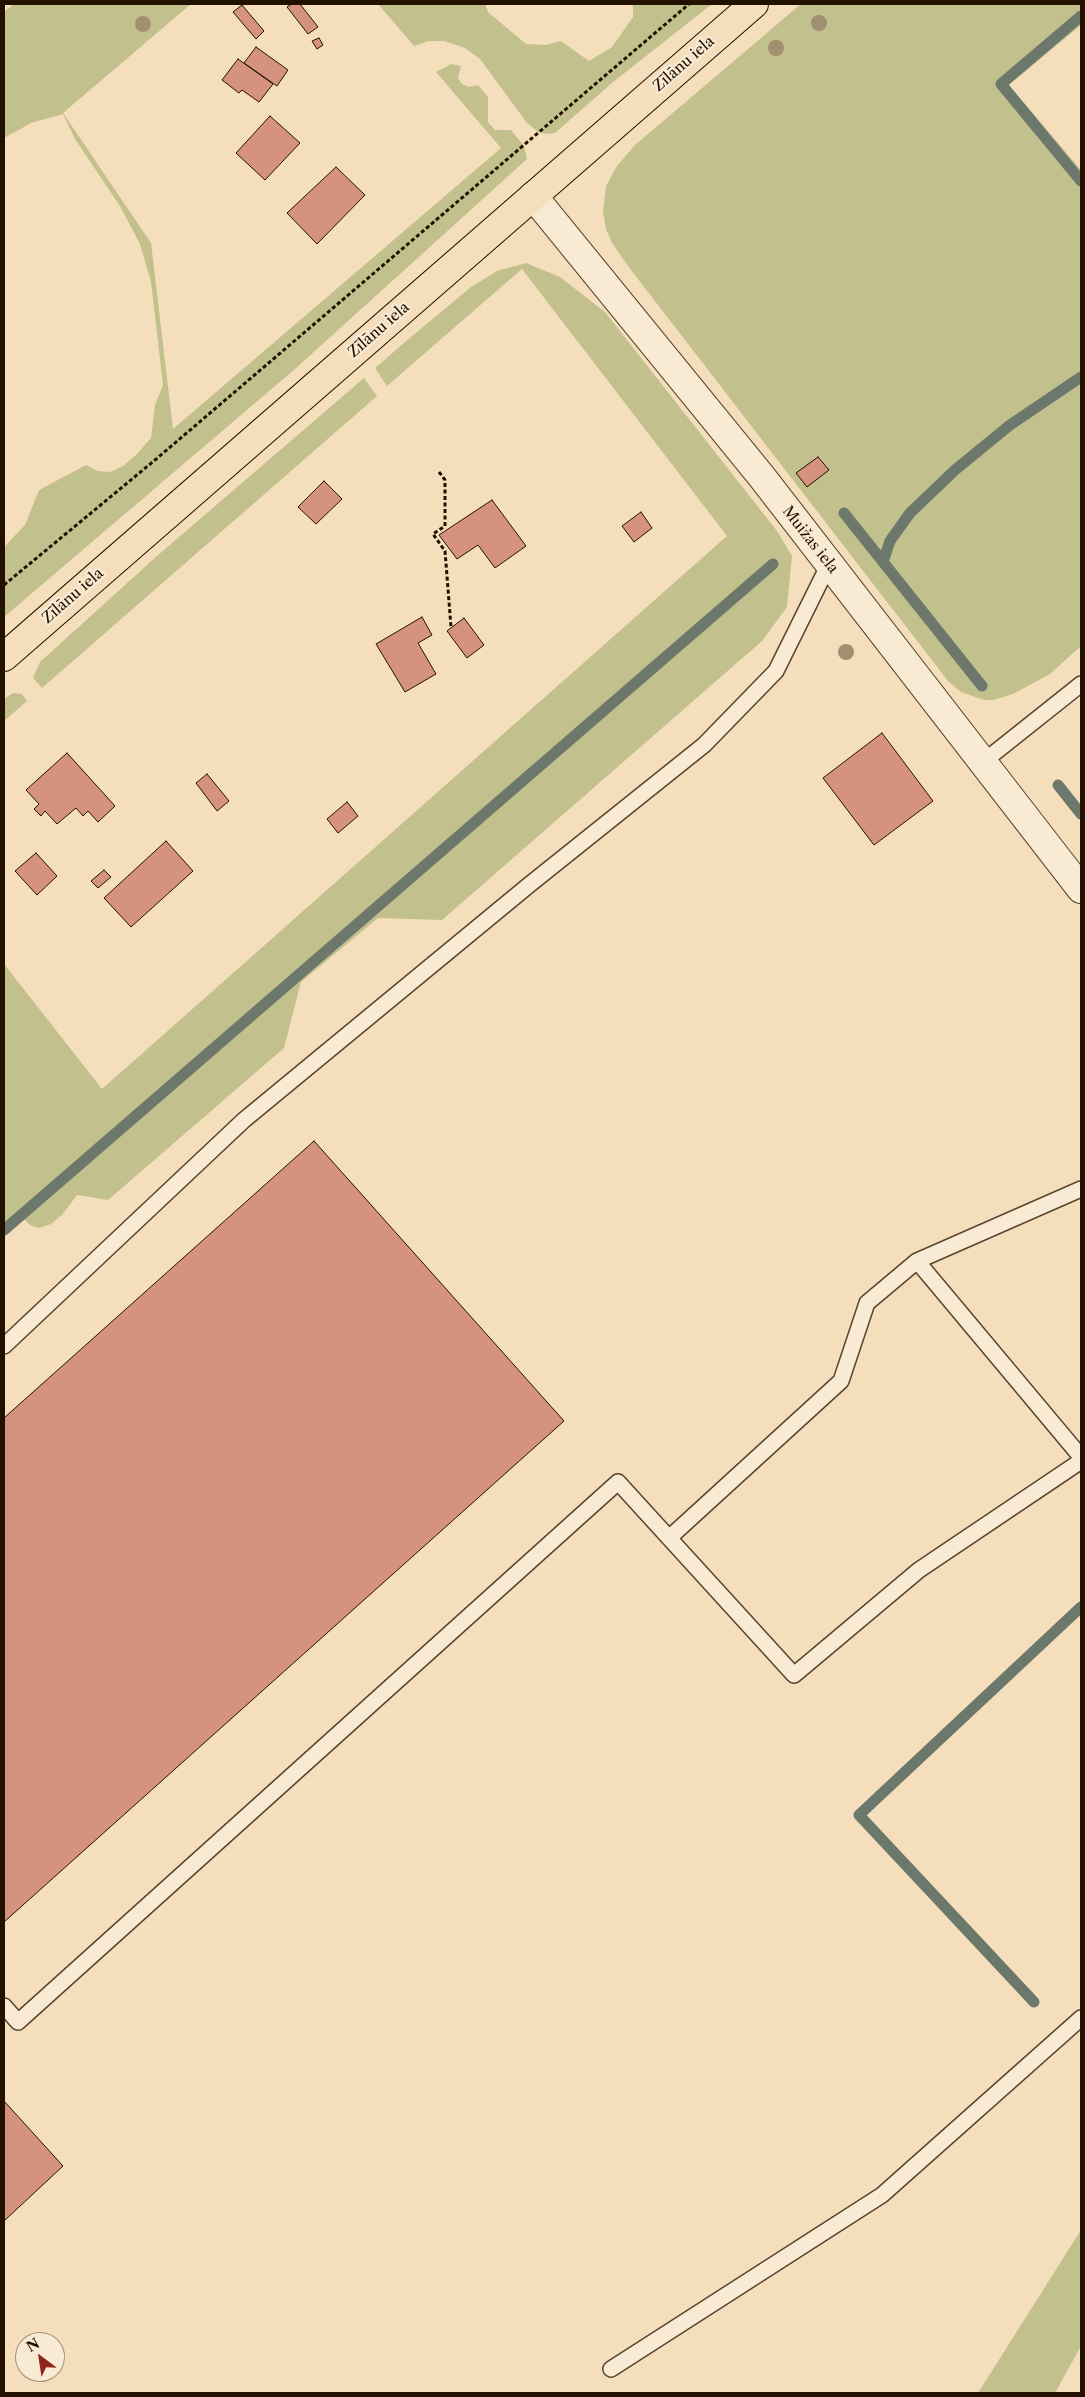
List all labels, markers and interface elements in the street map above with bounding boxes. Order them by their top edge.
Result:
street label: Zīlānu iela [650,33,718,95]
street label: Zīlānu iela [345,299,413,361]
street label: Muižas iela [778,503,842,577]
street label: Zīlānu iela [39,565,107,627]
north arrow [15,2332,65,2382]
text: N [23,2334,43,2356]

